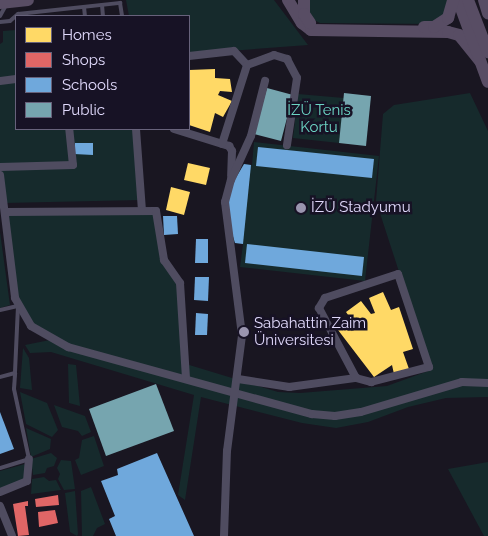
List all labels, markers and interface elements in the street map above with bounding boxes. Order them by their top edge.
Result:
legend [15,15,190,130]
text: Homes [62,26,112,44]
text: Shops [62,51,105,69]
text: Schools [62,76,117,94]
text: Public [62,101,105,119]
park label: İZÜ Tenis Kortu [287,101,351,136]
place label: İZÜ Stadyumu [311,199,411,217]
marker: İZÜ Stadyumu [295,202,307,214]
place label: Sabahattin Zaim Üniversitesi [254,314,366,349]
marker: Sabahattin Zaim Üniversitesi [238,326,250,338]

